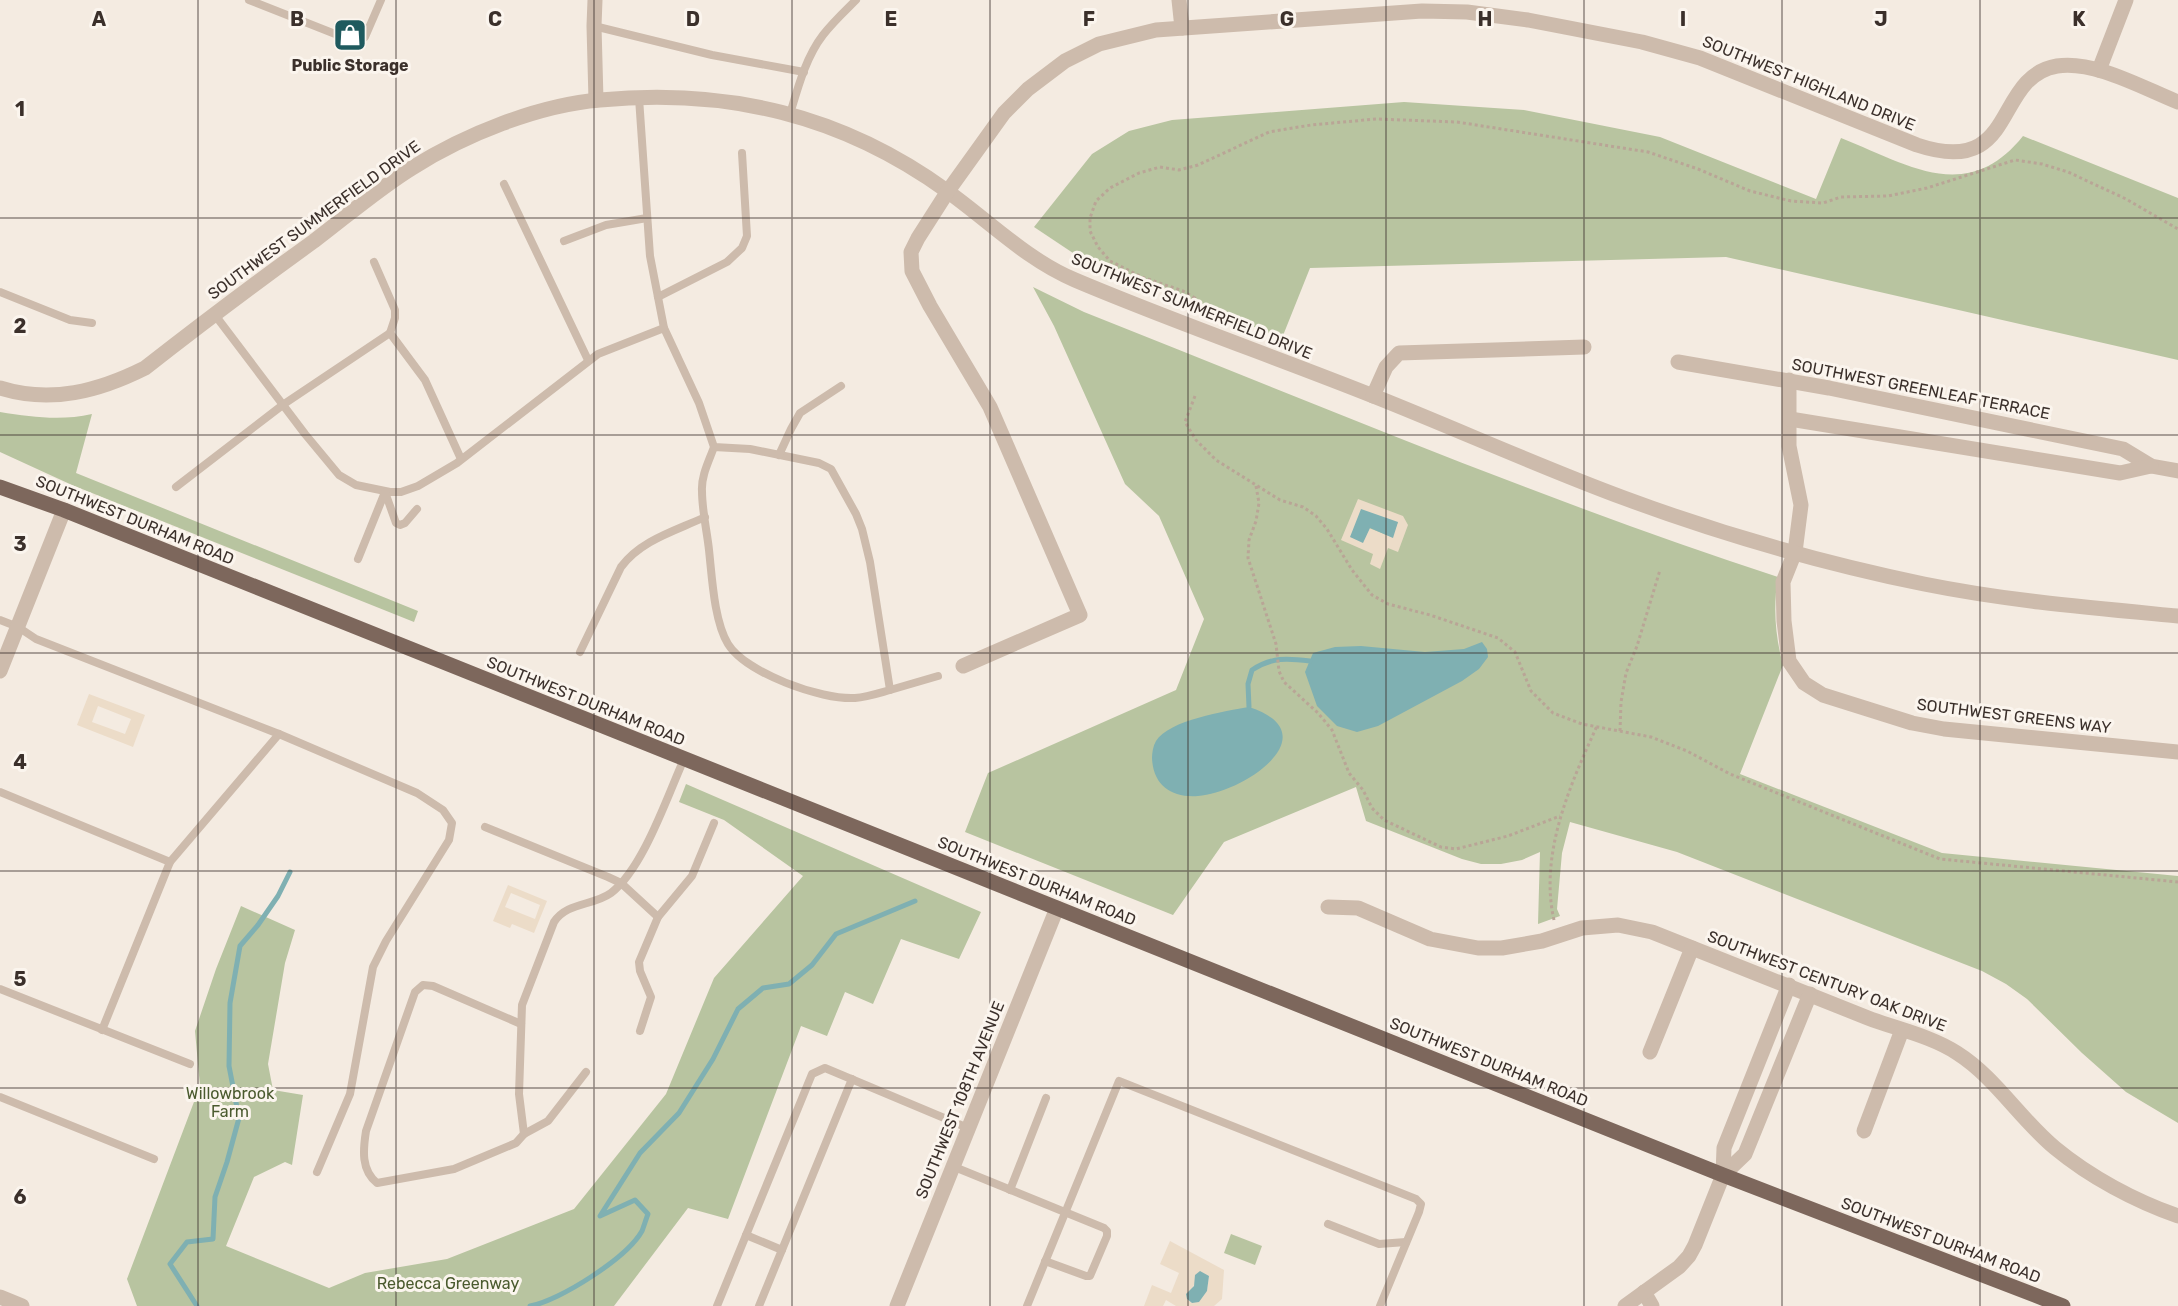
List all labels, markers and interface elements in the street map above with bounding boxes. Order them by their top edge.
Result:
text: A [92,7,107,31]
text: B [290,7,304,31]
text: C [488,7,502,31]
text: D [686,7,700,31]
text: E [885,7,897,31]
text: F [1083,7,1095,31]
text: G [1280,7,1294,31]
text: H [1478,7,1492,31]
text: I [1680,7,1686,31]
text: J [1874,7,1888,31]
text: K [2072,7,2086,31]
shop icon: Public Storage [332,17,368,53]
street label: SOUTHWEST HIGHLAND DRIVE [1700,32,1918,134]
place label: Public Storage [291,56,409,75]
text: 1 [15,97,25,121]
street label: SOUTHWEST SUMMERFIELD DRIVE [204,136,424,304]
street label: SOUTHWEST SUMMERFIELD DRIVE [1069,249,1315,363]
text: 2 [14,314,27,338]
street label: SOUTHWEST GREENLEAF TERRACE [1790,355,2052,423]
street label: SOUTHWEST DURHAM ROAD [33,471,237,569]
text: 3 [13,532,27,556]
street label: SOUTHWEST DURHAM ROAD [484,652,688,750]
street label: SOUTHWEST GREENS WAY [1916,695,2112,737]
text: 4 [13,750,27,774]
street label: SOUTHWEST DURHAM ROAD [935,832,1139,930]
street label: SOUTHWEST CENTURY OAK DRIVE [1705,927,1949,1035]
text: 5 [14,967,27,991]
street label: SOUTHWEST 108TH AVENUE [912,998,1008,1202]
street label: SOUTHWEST DURHAM ROAD [1387,1013,1591,1111]
park label: Willowbrook Farm [186,1084,275,1121]
text: 6 [13,1185,27,1209]
street label: SOUTHWEST DURHAM ROAD [1839,1193,2043,1287]
park label: Rebecca Greenway [377,1274,519,1293]

